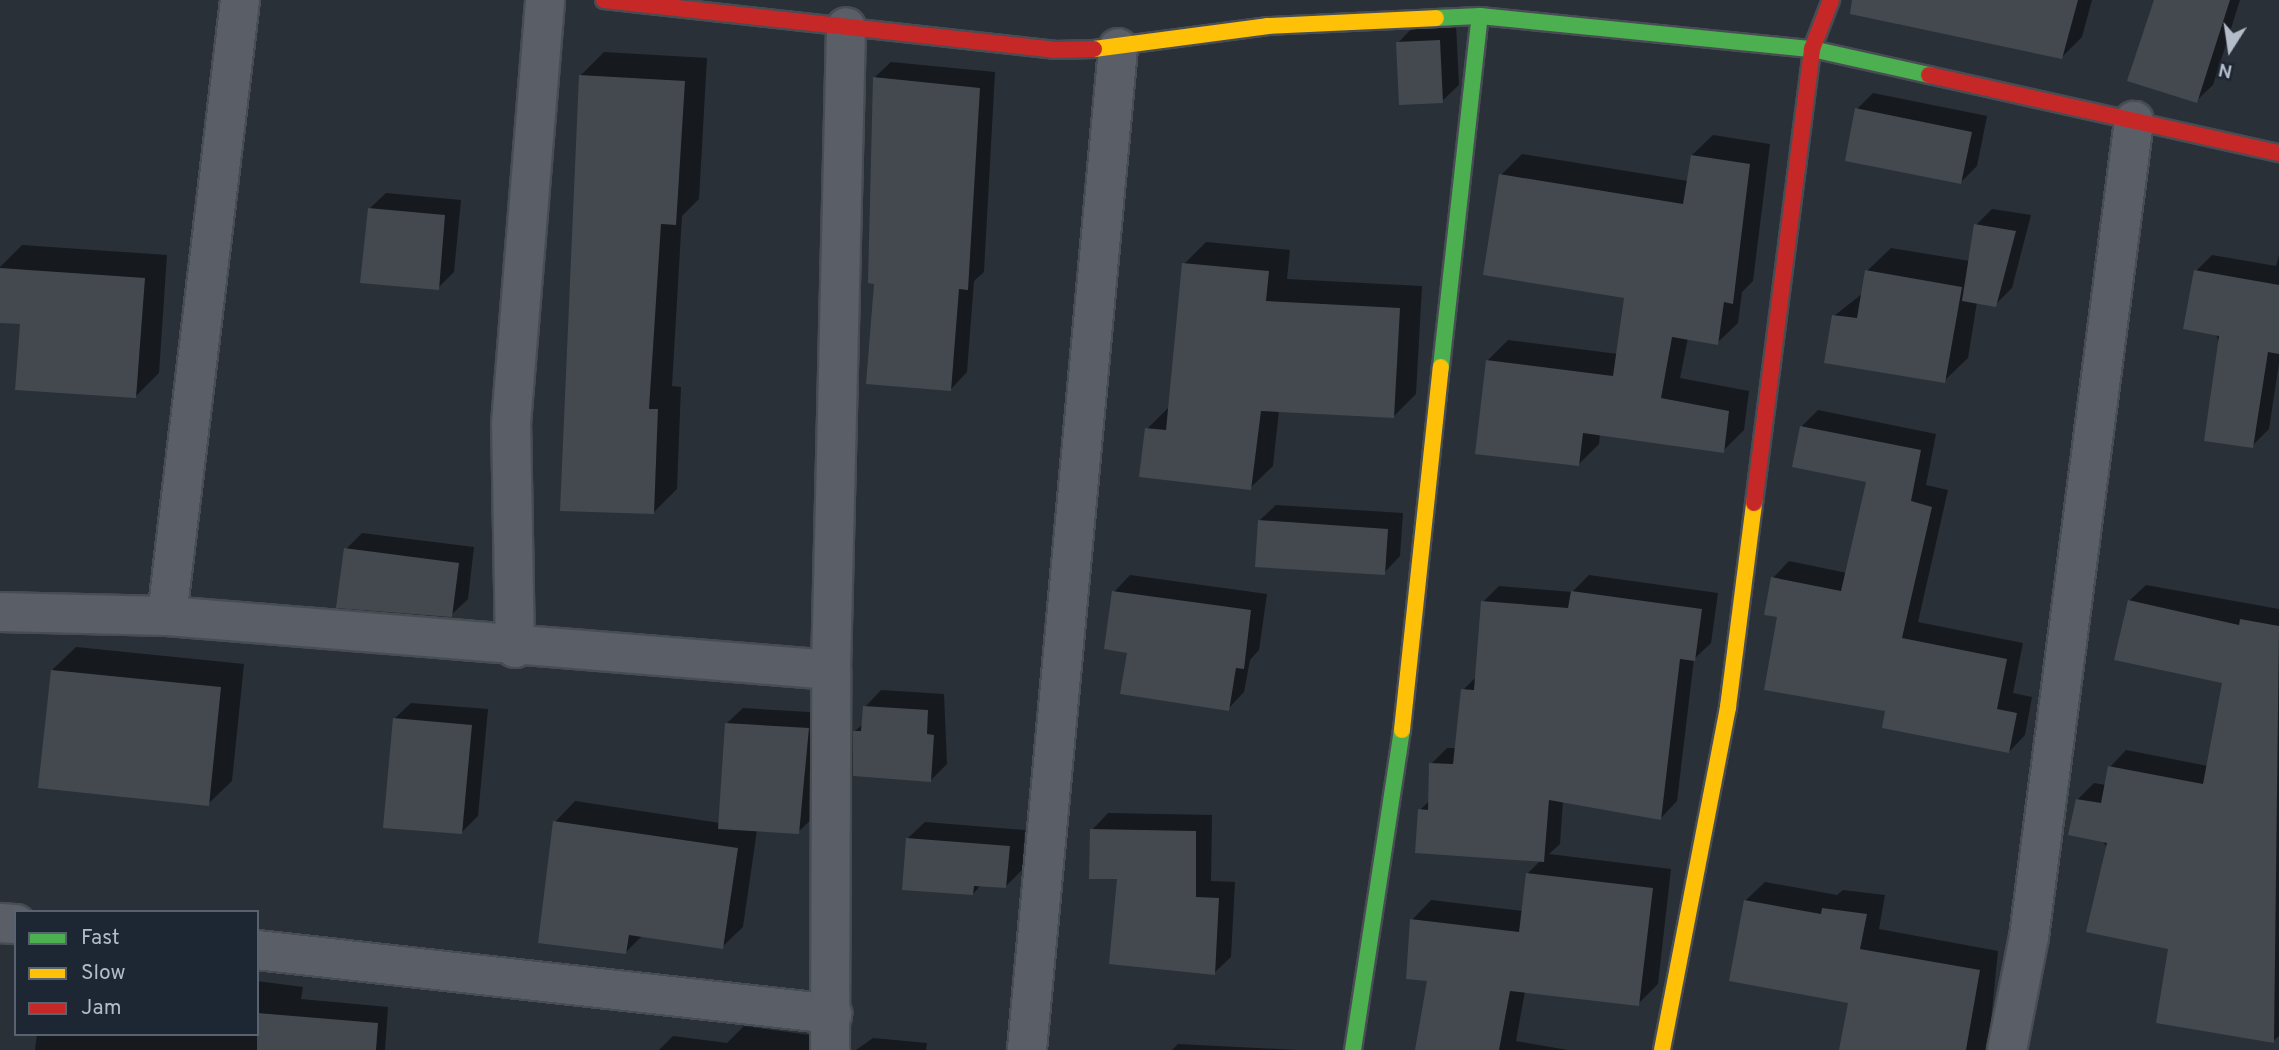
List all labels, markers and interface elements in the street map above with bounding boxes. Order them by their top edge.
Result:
north arrow [2195,14,2265,84]
text: N [2216,56,2235,83]
legend [14,910,259,1036]
text: Fast [81,925,120,952]
text: Slow [81,960,126,987]
text: Jam [81,995,122,1022]

